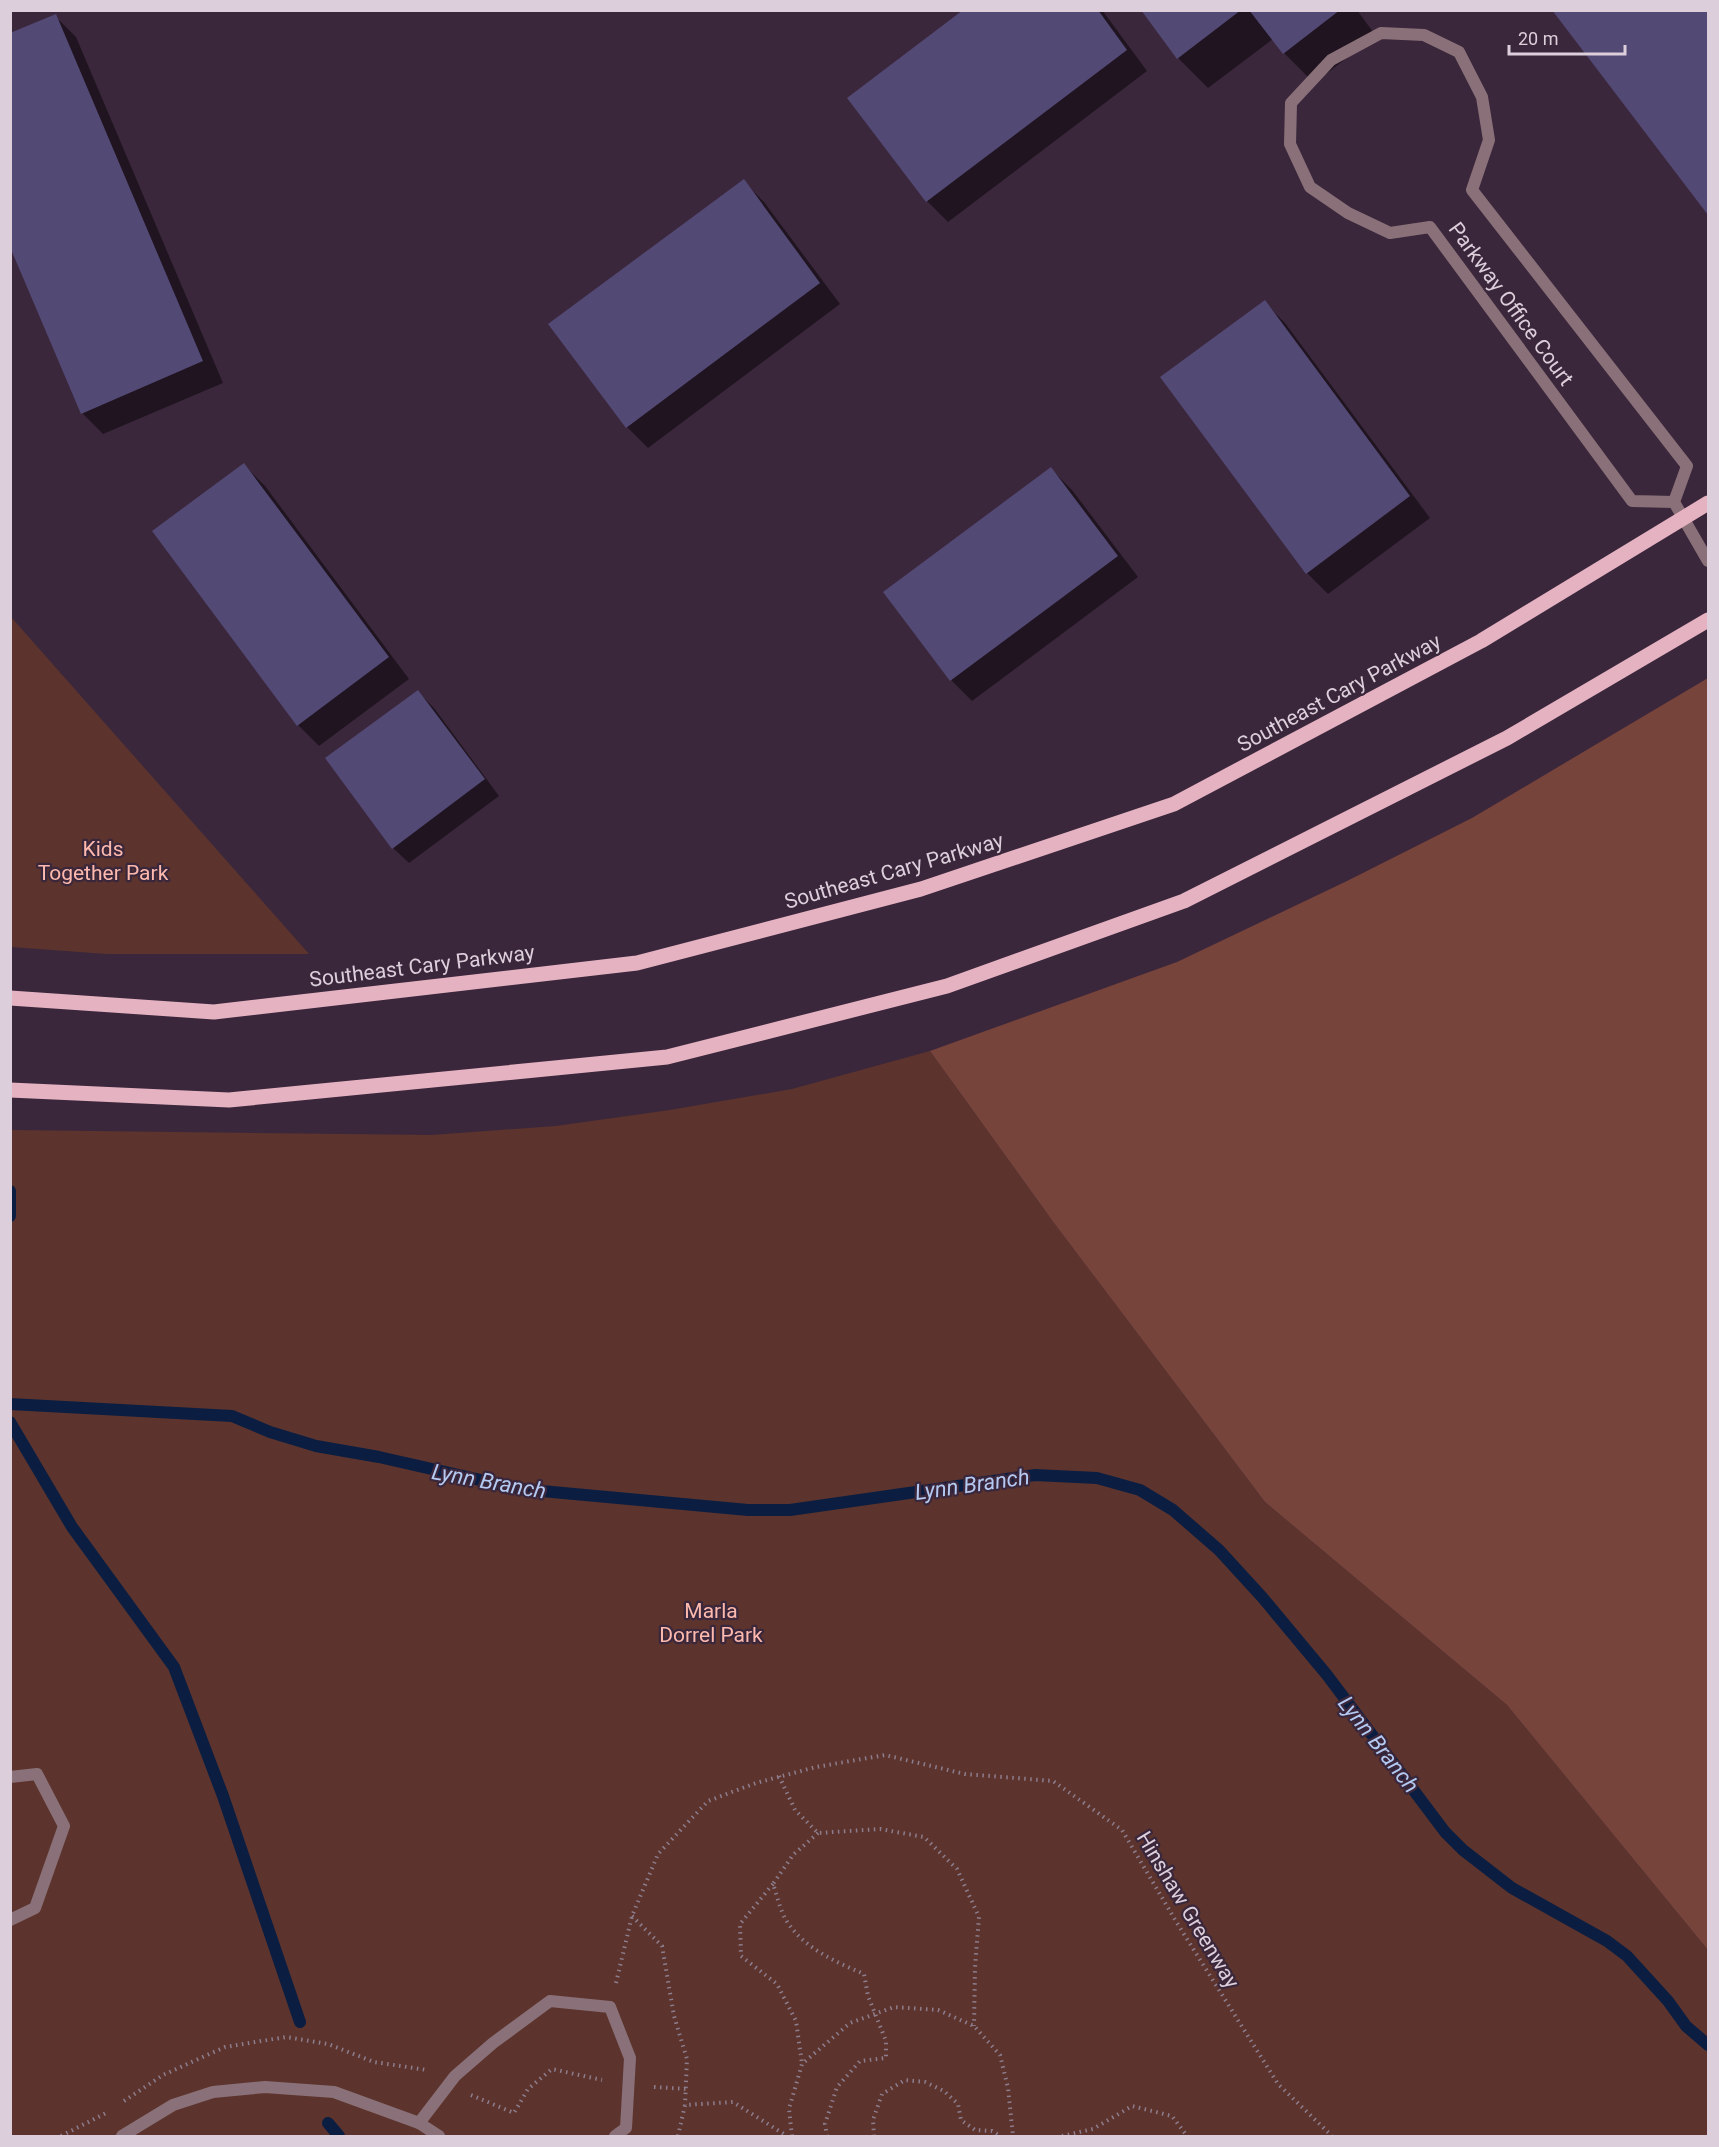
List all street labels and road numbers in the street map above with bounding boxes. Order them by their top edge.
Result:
street label: Parkway Office Court [1444,218,1578,390]
street label: Southeast Cary Parkway [1233,629,1445,757]
street label: Southeast Cary Parkway [782,828,1006,914]
street label: Southeast Cary Parkway [308,940,536,992]
street label: Hinshaw Greenway [1132,1827,1244,1993]

